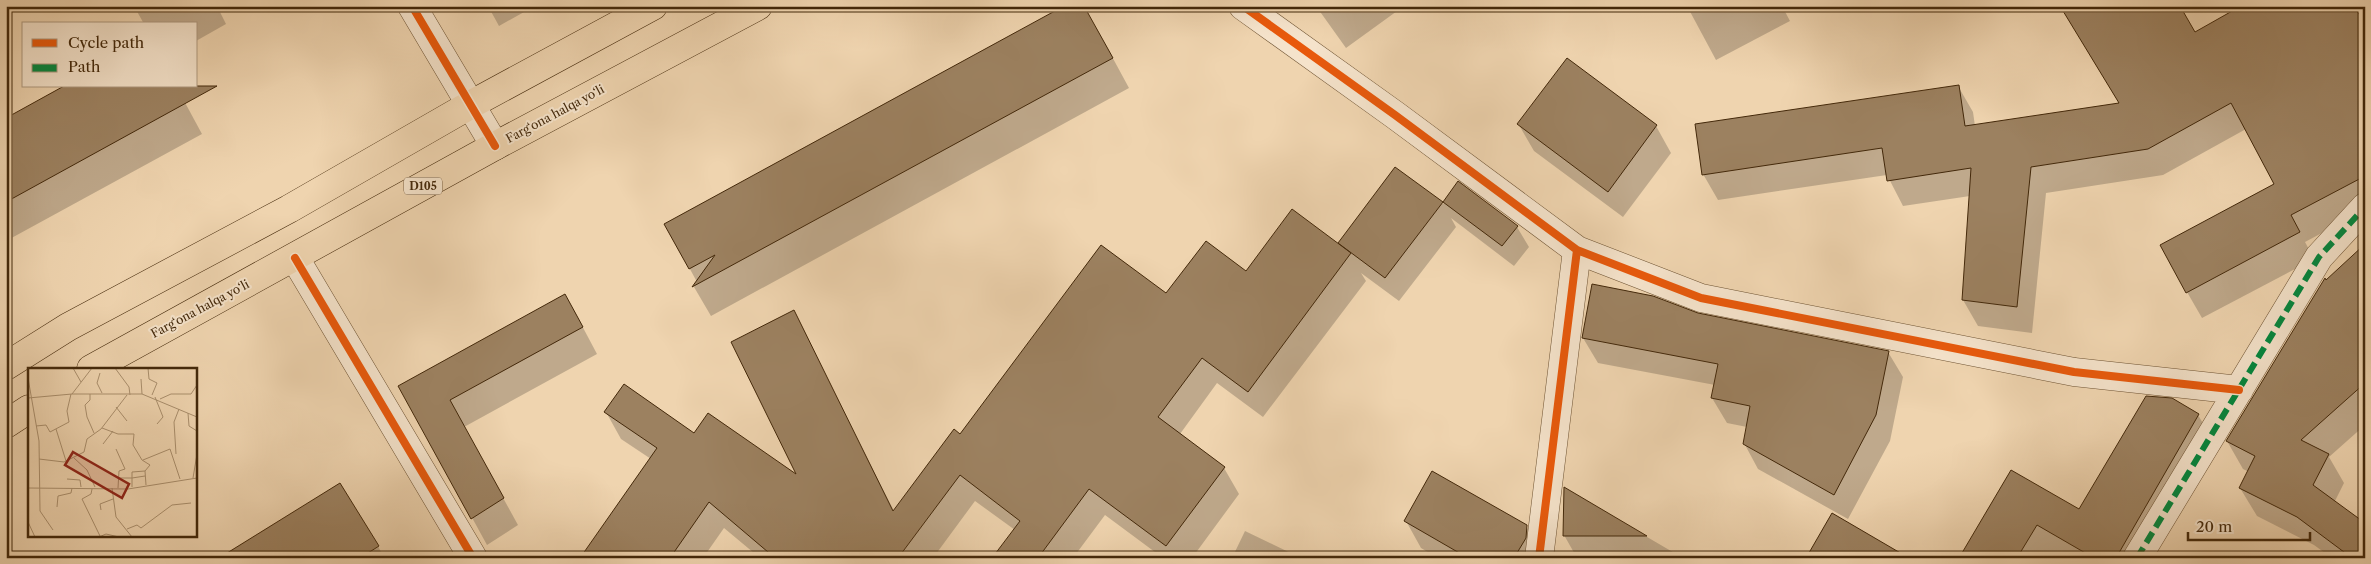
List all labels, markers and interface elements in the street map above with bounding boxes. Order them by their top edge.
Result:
legend [22,22,198,88]
text: Cycle path [68,33,145,52]
text: Path [68,57,101,76]
street label: Farg‘ona halqa yo‘li [503,81,607,146]
road number: D105 [404,178,442,195]
street label: Farg‘ona halqa yo‘li [148,276,252,341]
inset map [28,368,196,536]
scale bar [2188,509,2311,541]
text: 20 m [2196,517,2232,536]

